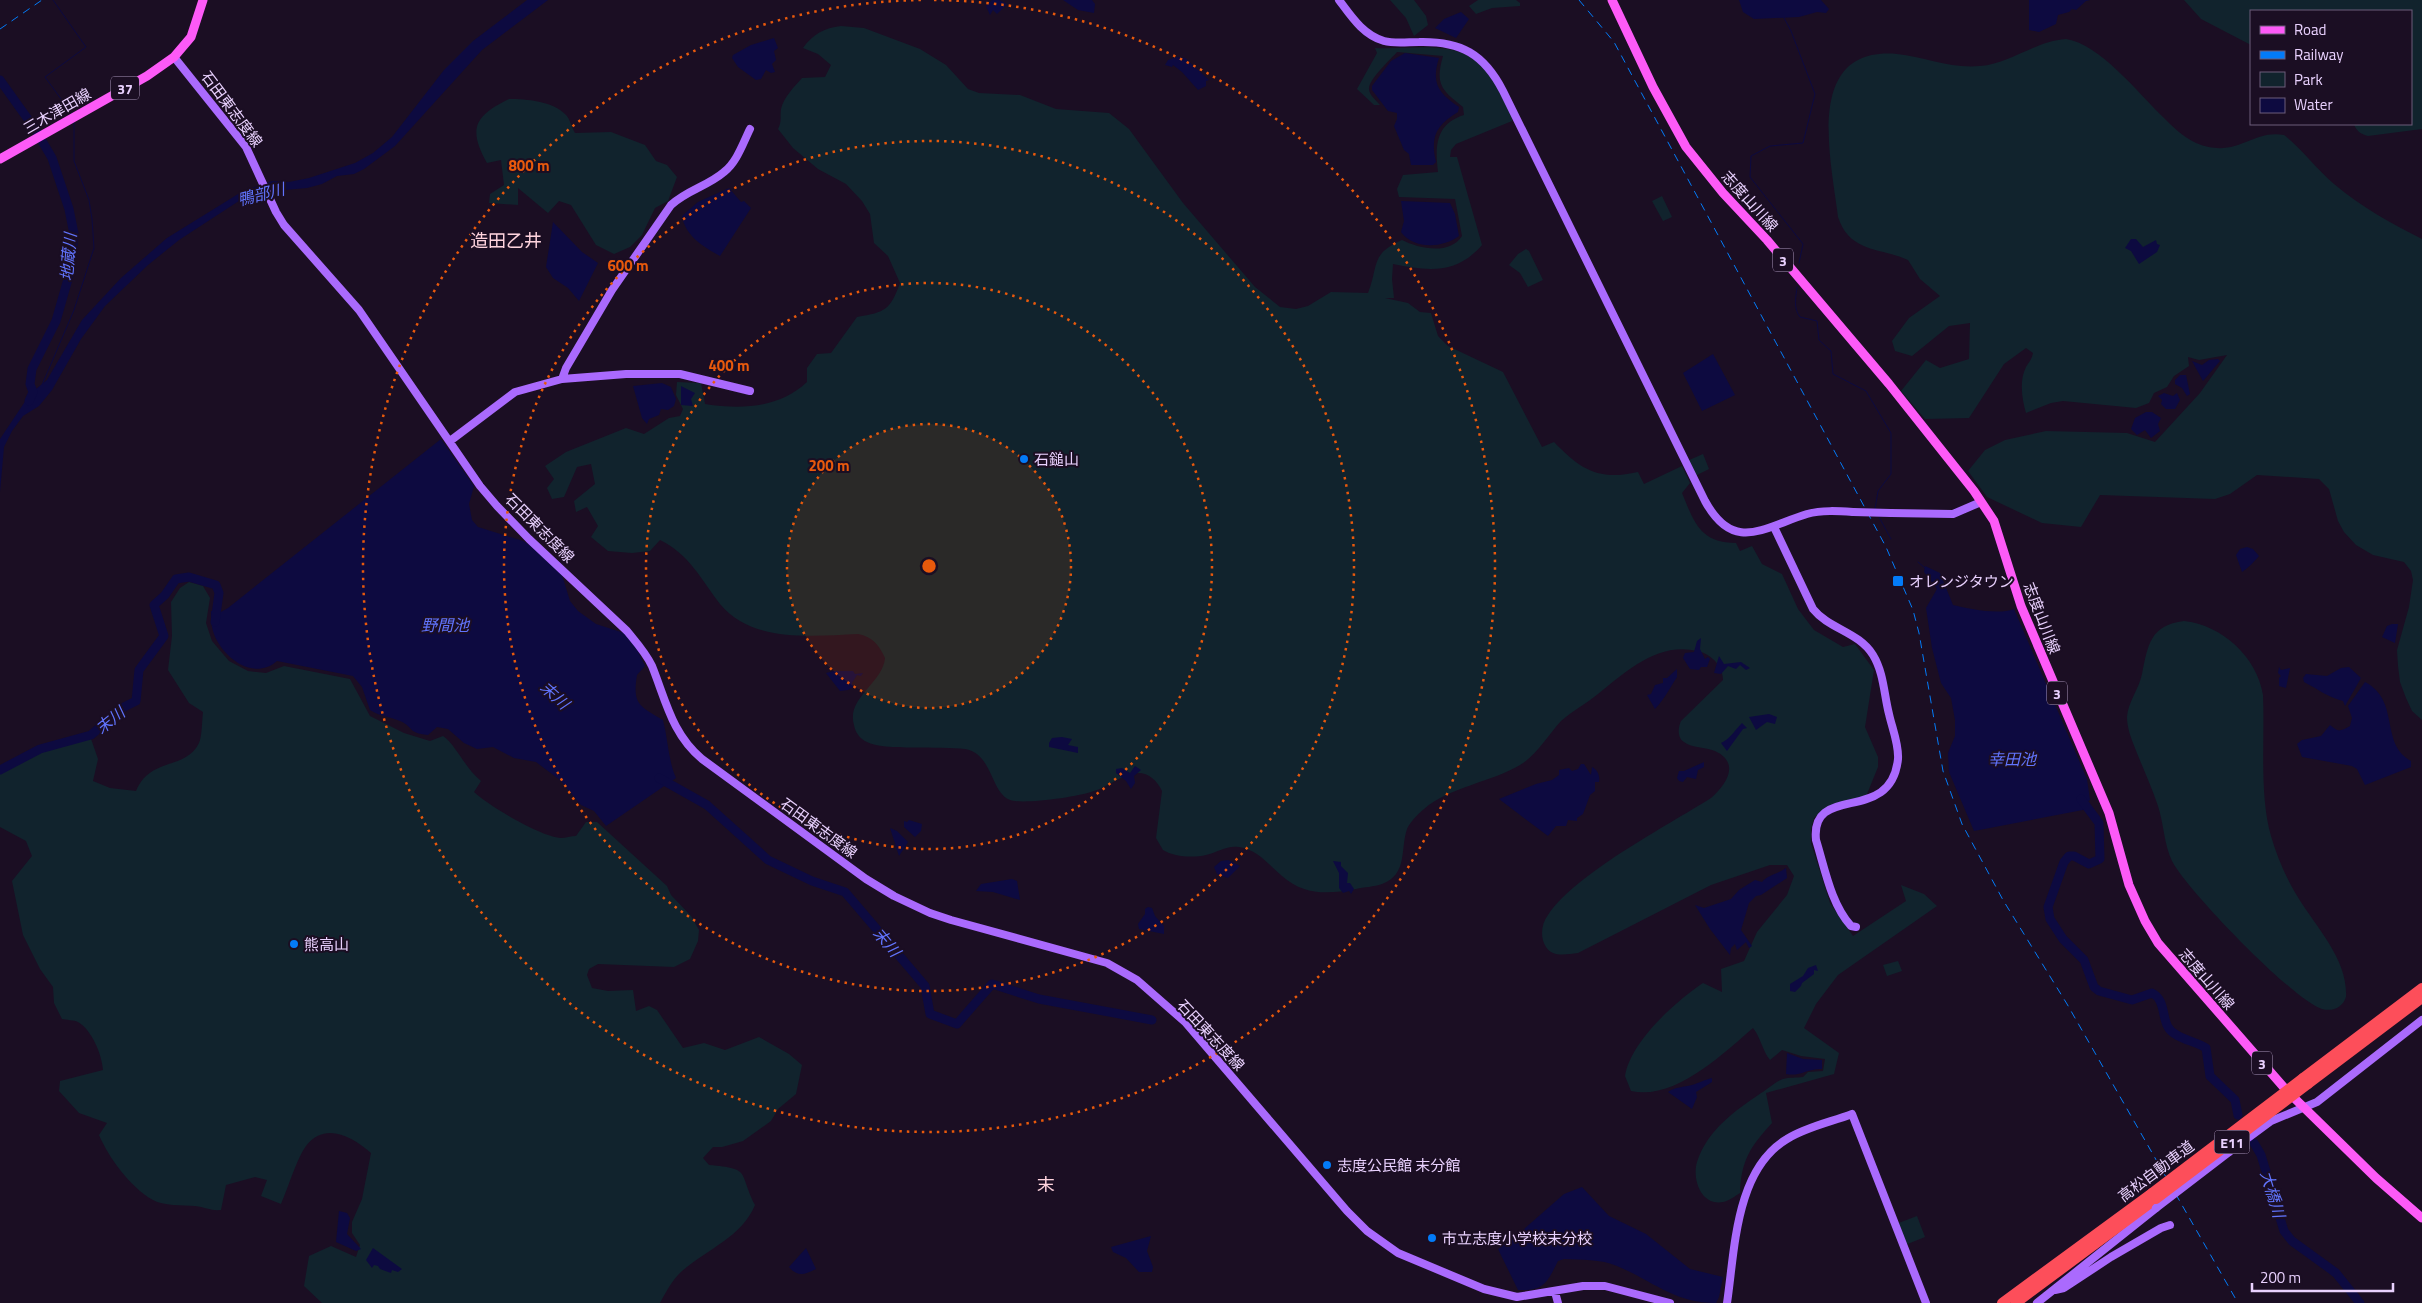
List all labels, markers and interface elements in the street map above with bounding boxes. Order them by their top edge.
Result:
legend [2250,10,2412,125]
text: Road [2294,18,2326,41]
text: Railway [2294,43,2344,66]
street label: 石田東志度線 [196,66,268,152]
text: Park [2294,68,2323,91]
road number: 37 [111,76,139,100]
street label: 三木津田線 [19,82,95,140]
text: Water [2294,93,2333,116]
text: 800 m [508,154,550,177]
street label: 志度山川線 [1716,165,1784,237]
water label: 鴨部川 [235,176,289,211]
district label: 造田乙井 [470,227,542,254]
water label: 地蔵川 [54,230,82,282]
road number: 3 [1773,248,1793,272]
text: 600 m [607,254,649,277]
text: 400 m [708,354,750,377]
place label: 石鎚山 [1034,448,1079,471]
marker: 石鎚山 [1018,453,1030,465]
text: 200 m [808,454,850,477]
street label: 石田東志度線 [500,488,580,568]
centre of rings [920,557,938,575]
place label: オレンジタウン [1909,570,2014,593]
marker: オレンジタウン [1891,574,1905,588]
street label: 志度山川線 [2018,579,2066,657]
water label: 野間池 [421,613,471,637]
water label: 末川 [535,675,576,716]
road number: 3 [2047,681,2067,704]
water label: 末川 [90,699,132,739]
water label: 幸田池 [1988,747,2038,771]
street label: 石田東志度線 [776,792,862,864]
water label: 末川 [868,922,908,963]
place label: 熊高山 [304,933,349,956]
marker: 熊高山 [288,938,300,950]
street label: 志度山川線 [2174,943,2240,1015]
street label: 石田東志度線 [1172,994,1250,1076]
road number: 3 [2252,1052,2272,1074]
road number: E11 [2214,1130,2250,1154]
street label: 高松自動車道 [2113,1135,2199,1207]
place label: 志度公民館 末分館 [1337,1154,1460,1177]
marker: 志度公民館 末分館 [1321,1159,1333,1171]
water label: 大橋川 [2255,1168,2292,1222]
district label: 末 [1037,1171,1055,1198]
place label: 市立志度小学校末分校 [1442,1227,1592,1250]
marker: 市立志度小学校末分校 [1426,1232,1438,1244]
scale bar [2252,1260,2393,1292]
text: 200 m [2260,1266,2301,1289]

